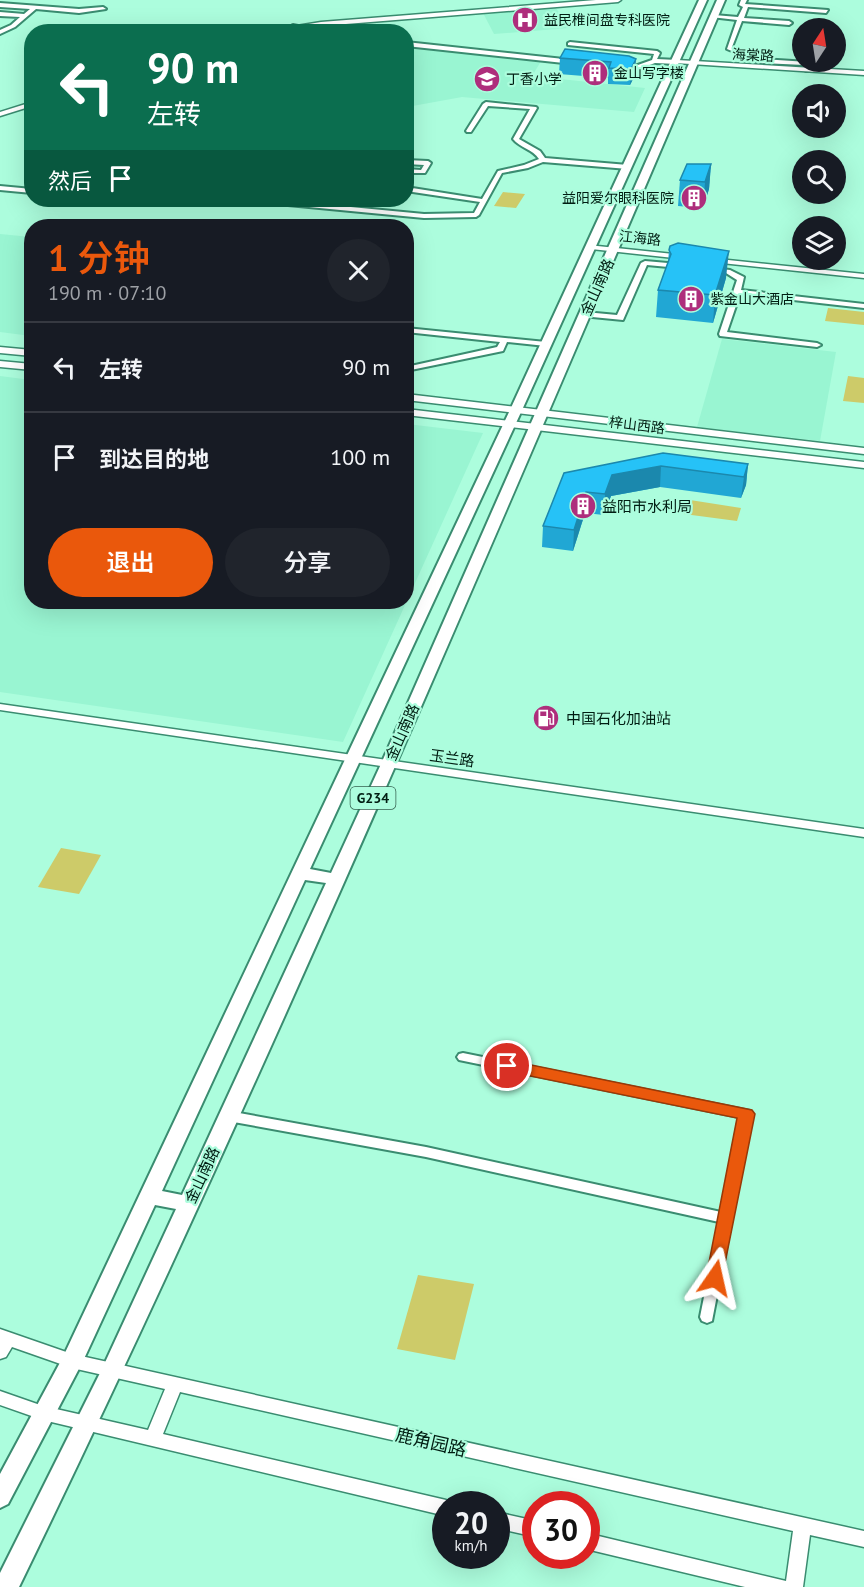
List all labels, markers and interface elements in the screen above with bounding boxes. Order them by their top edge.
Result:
hospital icon: 益民椎间盘专科医院 [510,5,540,35]
place label: 益民椎间盘专科医院 [544,11,670,29]
north arrow [792,18,846,72]
map controls [792,18,846,270]
text: 90 m [147,40,239,95]
street label: 海棠路 [732,45,774,65]
icon: left [48,48,126,126]
building icon: 金山写字楼 [580,58,610,88]
school or university icon: 丁香小学 [472,64,502,94]
place label: 金山写字楼 [614,64,684,82]
place label: 丁香小学 [506,70,562,88]
button: sound [792,84,846,138]
text: 左转 [147,97,201,131]
button: search [792,150,846,204]
icon: arrive [104,162,137,195]
text: 然后 [48,167,92,195]
building icon: 益阳爱尔眼科医院 [679,183,709,213]
place label: 益阳爱尔眼科医院 [562,189,674,207]
button: layers [792,216,846,270]
street label: 江海路 [618,227,662,249]
text: 1 分钟 [48,234,150,281]
button: close [327,239,390,302]
street label: 金山南路 [576,256,618,318]
text: 190 m · 07:10 [48,280,166,306]
building icon: 紫金山大酒店 [676,284,706,314]
place label: 紫金山大酒店 [710,290,794,308]
icon: left [48,351,81,384]
text: 90 m [342,353,390,381]
text: 左转 [99,355,143,383]
street label: 梓山西路 [608,413,666,437]
icon: arrive [48,441,81,474]
text: 100 m [330,443,390,471]
text: 到达目的地 [99,445,209,473]
building icon: 益阳市水利局 [568,491,598,521]
place label: 益阳市水利局 [602,497,692,516]
button: 退出 [48,528,213,597]
button: 分享 [225,528,390,597]
street label: 金山南路 [381,701,423,763]
fuel station icon: 中国石化加油站 [531,703,561,733]
place label: 中国石化加油站 [566,709,671,728]
street label: 玉兰路 [428,745,476,771]
road number: G234 [350,787,395,809]
pin [481,1040,532,1091]
icon: arrive [490,1049,523,1082]
street label: 金山南路 [181,1144,223,1206]
position arrow [683,1246,747,1310]
street label: 鹿角园路 [393,1423,469,1461]
speed limit sign: 30 [522,1491,600,1569]
text: 20 [454,1503,488,1542]
text: km/h [455,1536,487,1555]

